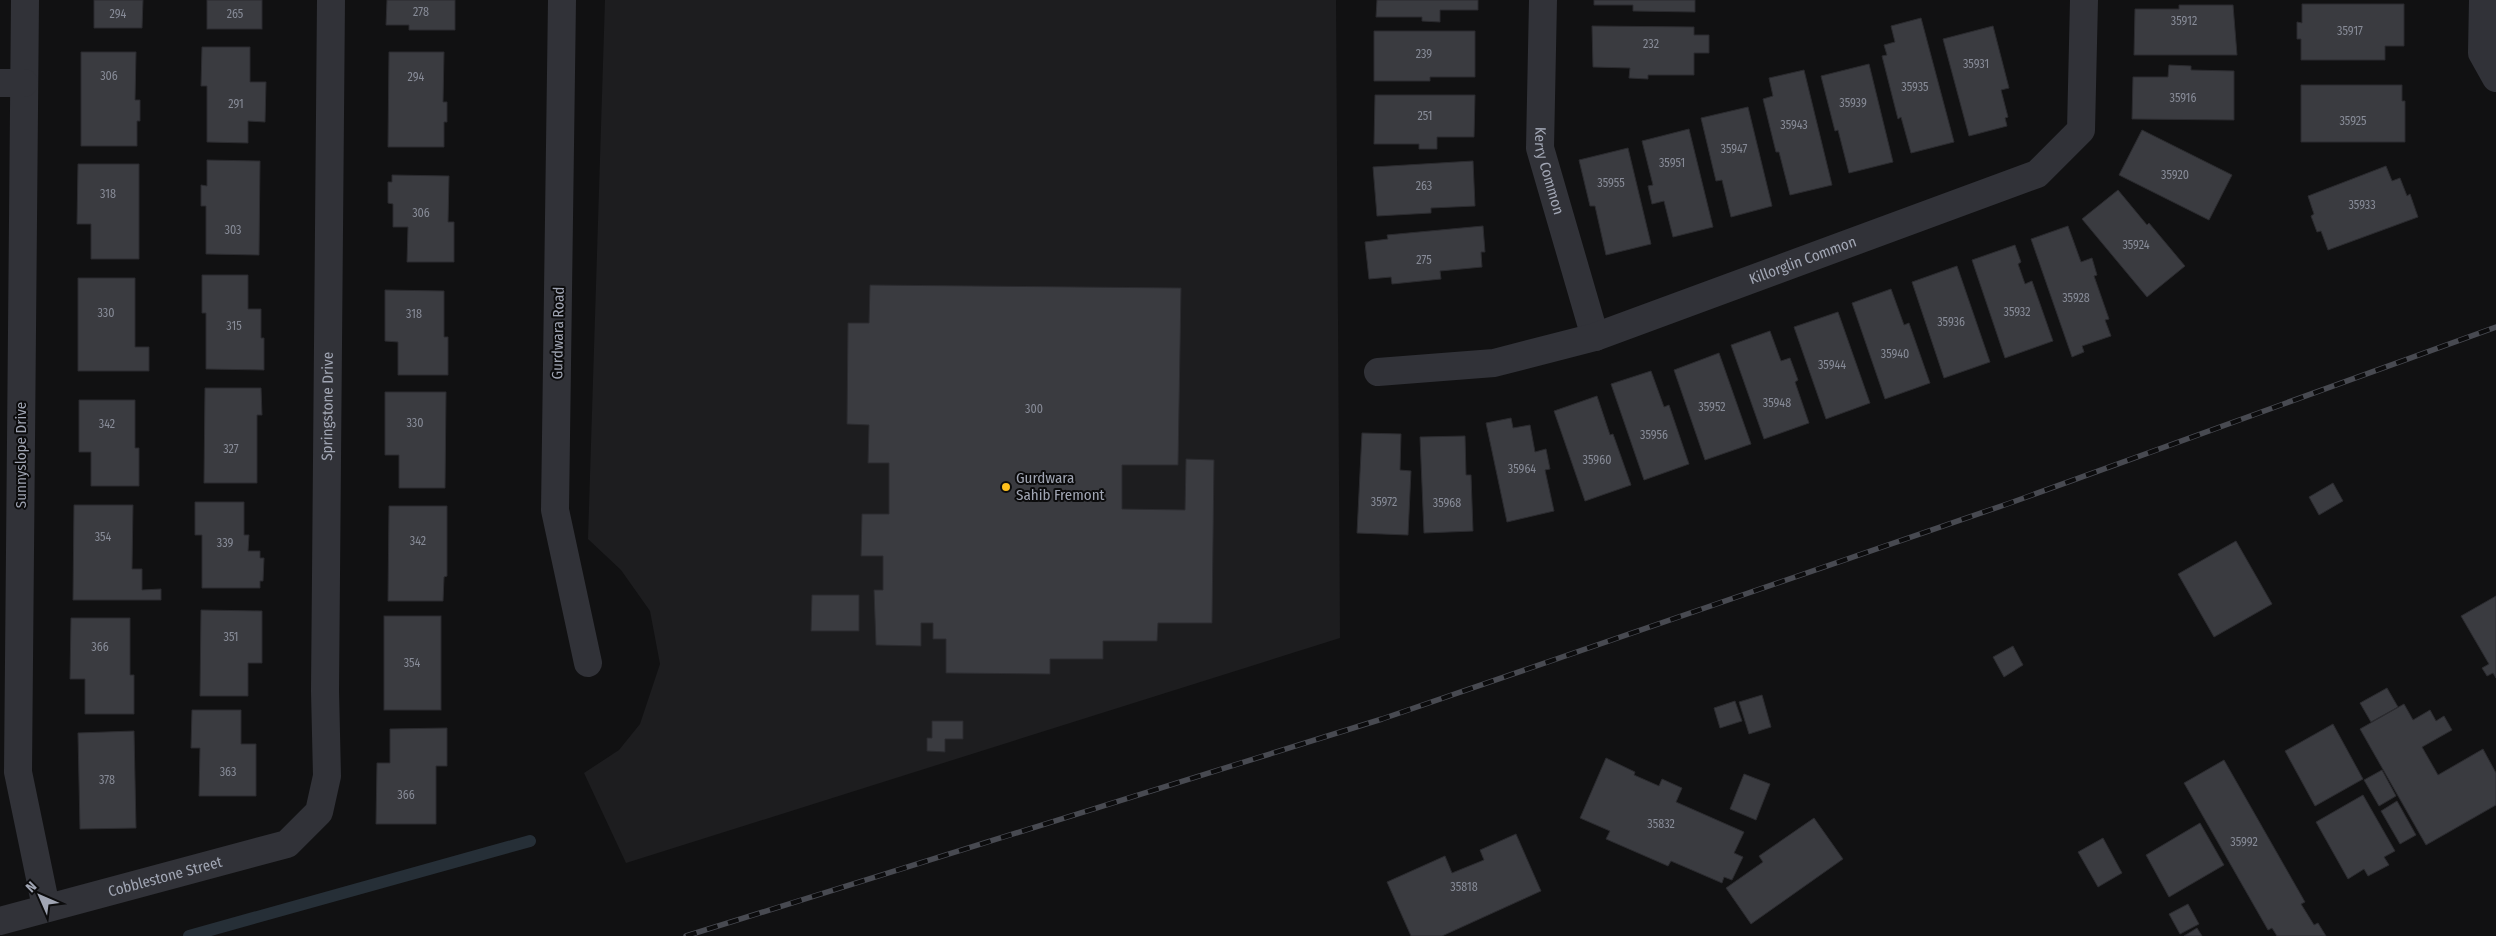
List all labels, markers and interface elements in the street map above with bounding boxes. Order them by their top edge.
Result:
house number: 278 [413,5,429,19]
house number: 294 [110,7,127,21]
house number: 265 [227,7,244,21]
house number: 35912 [2171,14,2197,28]
house number: 35917 [2337,24,2363,38]
house number: 232 [1643,37,1659,51]
house number: 239 [1416,47,1432,61]
house number: 35931 [1963,57,1989,71]
house number: 306 [100,69,118,83]
house number: 294 [408,70,425,84]
house number: 35935 [1901,80,1929,94]
house number: 35916 [2169,91,2197,105]
house number: 35939 [1839,96,1867,110]
house number: 291 [228,97,244,111]
house number: 251 [1418,109,1432,123]
house number: 35925 [2339,114,2367,128]
house number: 35943 [1780,118,1808,132]
street label: Kerry Common [1531,127,1568,217]
house number: 35947 [1721,142,1748,156]
house number: 35951 [1659,156,1685,170]
house number: 35920 [2161,168,2189,182]
house number: 35955 [1597,176,1625,190]
house number: 263 [1416,179,1432,193]
house number: 318 [100,187,116,201]
house number: 35933 [2348,198,2376,212]
house number: 306 [412,206,430,220]
house number: 303 [225,223,241,237]
street label: Killorglin Common [1747,232,1859,288]
house number: 35924 [2122,238,2150,252]
house number: 275 [1416,253,1432,267]
street label: Gurdwara Road [548,286,568,380]
house number: 35928 [2062,291,2090,305]
house number: 35932 [2004,305,2030,319]
house number: 330 [97,306,115,320]
house number: 318 [406,307,422,321]
house number: 35936 [1937,315,1965,329]
house number: 315 [226,319,242,333]
house number: 35940 [1881,347,1909,361]
street label: Springstone Drive [318,352,337,461]
house number: 35944 [1818,358,1846,372]
house number: 35948 [1763,396,1791,410]
house number: 35952 [1698,400,1726,414]
street label: Sunnyslope Drive [12,402,30,508]
house number: 300 [1025,402,1043,416]
house number: 330 [406,416,424,430]
house number: 342 [99,417,115,431]
house number: 35956 [1640,428,1668,442]
house number: 327 [223,442,239,456]
house number: 35960 [1583,453,1611,467]
house number: 35964 [1508,462,1536,476]
place label: Gurdwara Sahib Fremont [1016,469,1105,504]
marker: Gurdwara Sahib Fremont [1000,481,1012,493]
house number: 35972 [1371,495,1397,509]
house number: 35968 [1433,496,1461,510]
house number: 354 [95,530,112,544]
house number: 342 [410,534,426,548]
house number: 339 [217,536,233,550]
house number: 351 [223,630,239,644]
house number: 366 [91,640,109,654]
house number: 354 [404,656,421,670]
house number: 363 [220,765,236,779]
house number: 378 [99,773,115,787]
house number: 366 [397,788,415,802]
house number: 35832 [1647,817,1675,831]
house number: 35992 [2230,835,2258,849]
street label: Cobblestone Street [106,853,224,901]
north arrow [15,871,65,921]
text: N [22,878,40,896]
house number: 35818 [1450,880,1478,894]

